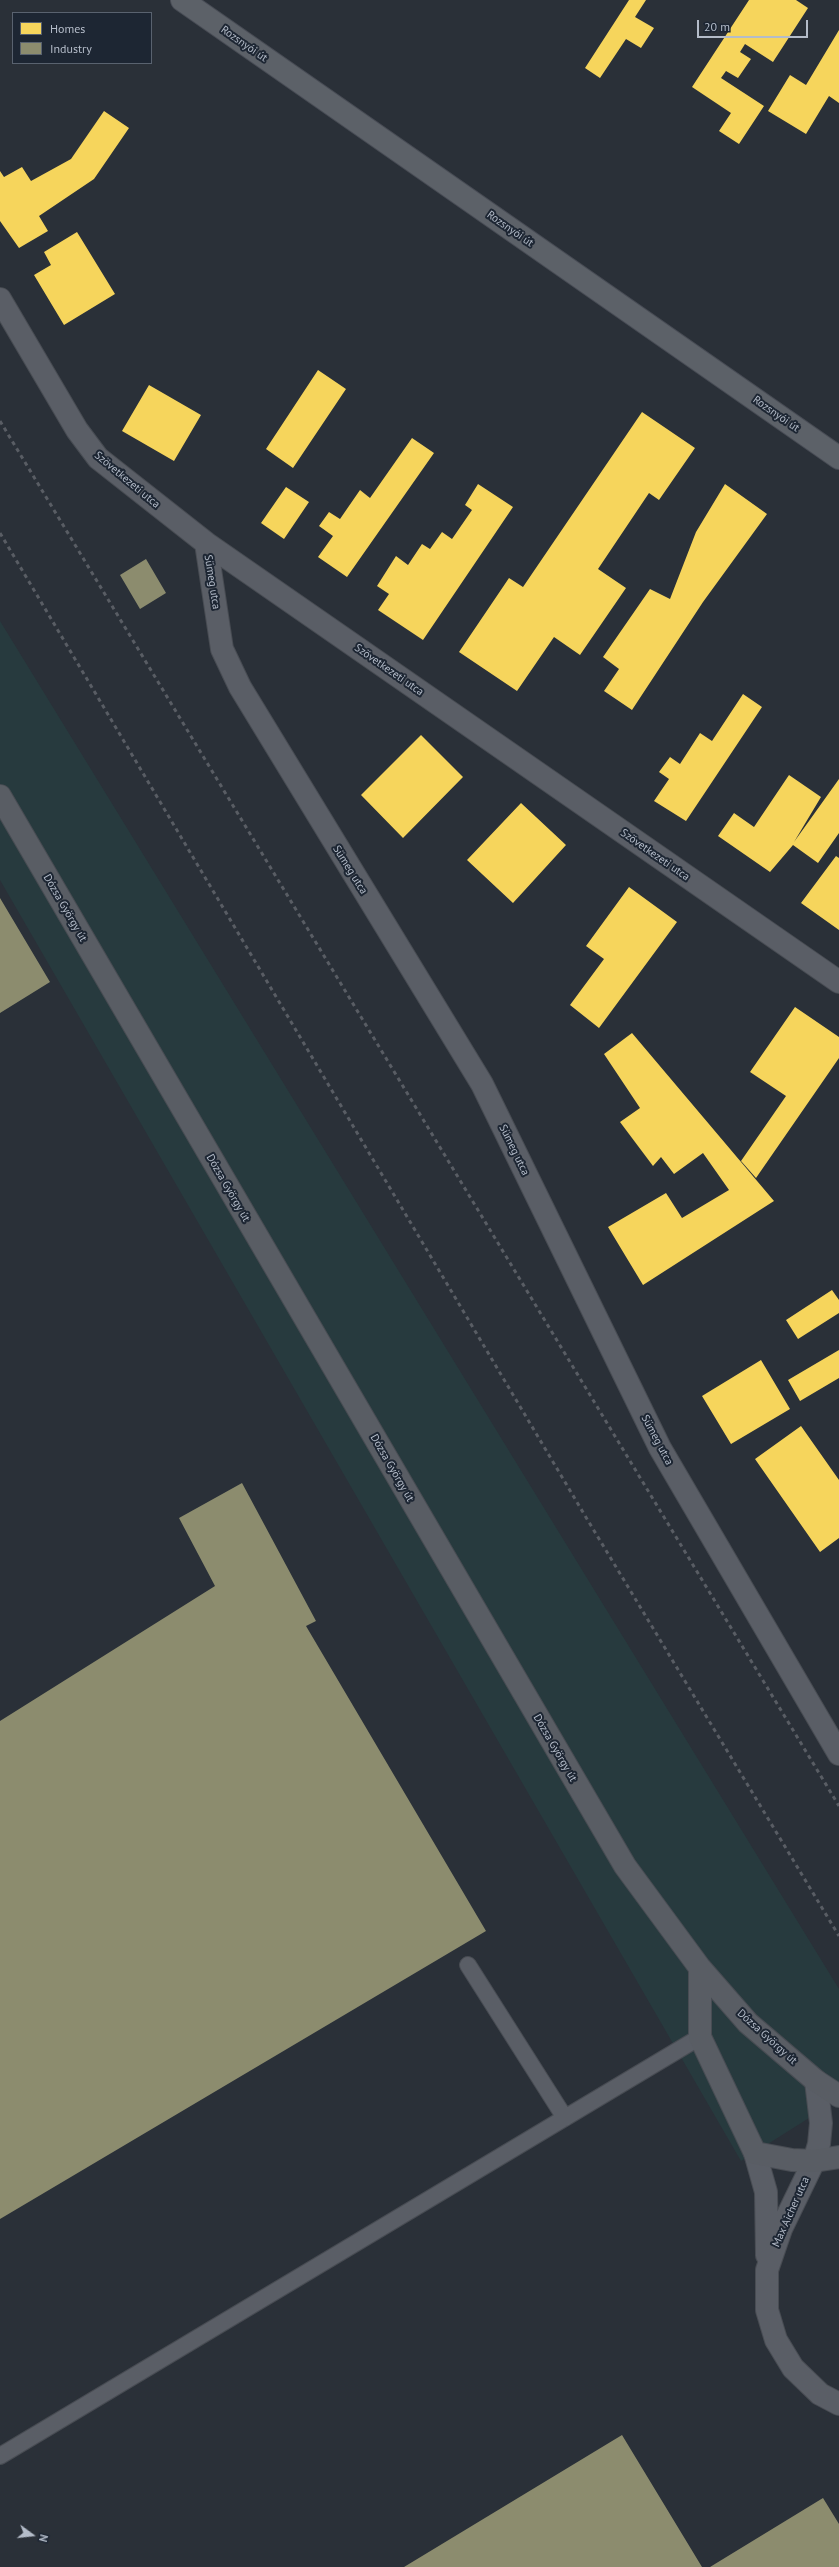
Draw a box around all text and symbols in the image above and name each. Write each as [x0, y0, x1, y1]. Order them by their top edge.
legend [12, 12, 152, 64]
scale bar [699, 12, 810, 38]
text: 20 m [704, 19, 730, 34]
text: Homes [50, 21, 85, 36]
street label: Rozsnyói út [218, 23, 270, 65]
text: Industry [50, 41, 92, 56]
street label: Rozsnyói út [484, 208, 536, 250]
street label: Rozsnyói út [750, 393, 802, 435]
street label: Szövetkezeti utca [92, 449, 162, 511]
street label: Sümeg utca [201, 554, 223, 610]
street label: Szövetkezeti utca [352, 641, 426, 699]
street label: Szövetkezeti utca [618, 826, 692, 884]
street label: Sümeg utca [330, 843, 370, 897]
street label: Dózsa György út [40, 872, 90, 944]
street label: Sümeg utca [496, 1122, 532, 1178]
street label: Dózsa György út [203, 1152, 253, 1224]
street label: Sümeg utca [638, 1413, 676, 1467]
street label: Dózsa György út [367, 1432, 417, 1504]
street label: Dózsa György út [530, 1712, 580, 1784]
street label: Dózsa György út [734, 2007, 800, 2067]
street label: Max Aicher utca [770, 2175, 812, 2249]
north arrow [12, 2515, 52, 2555]
text: N [36, 2533, 51, 2543]

